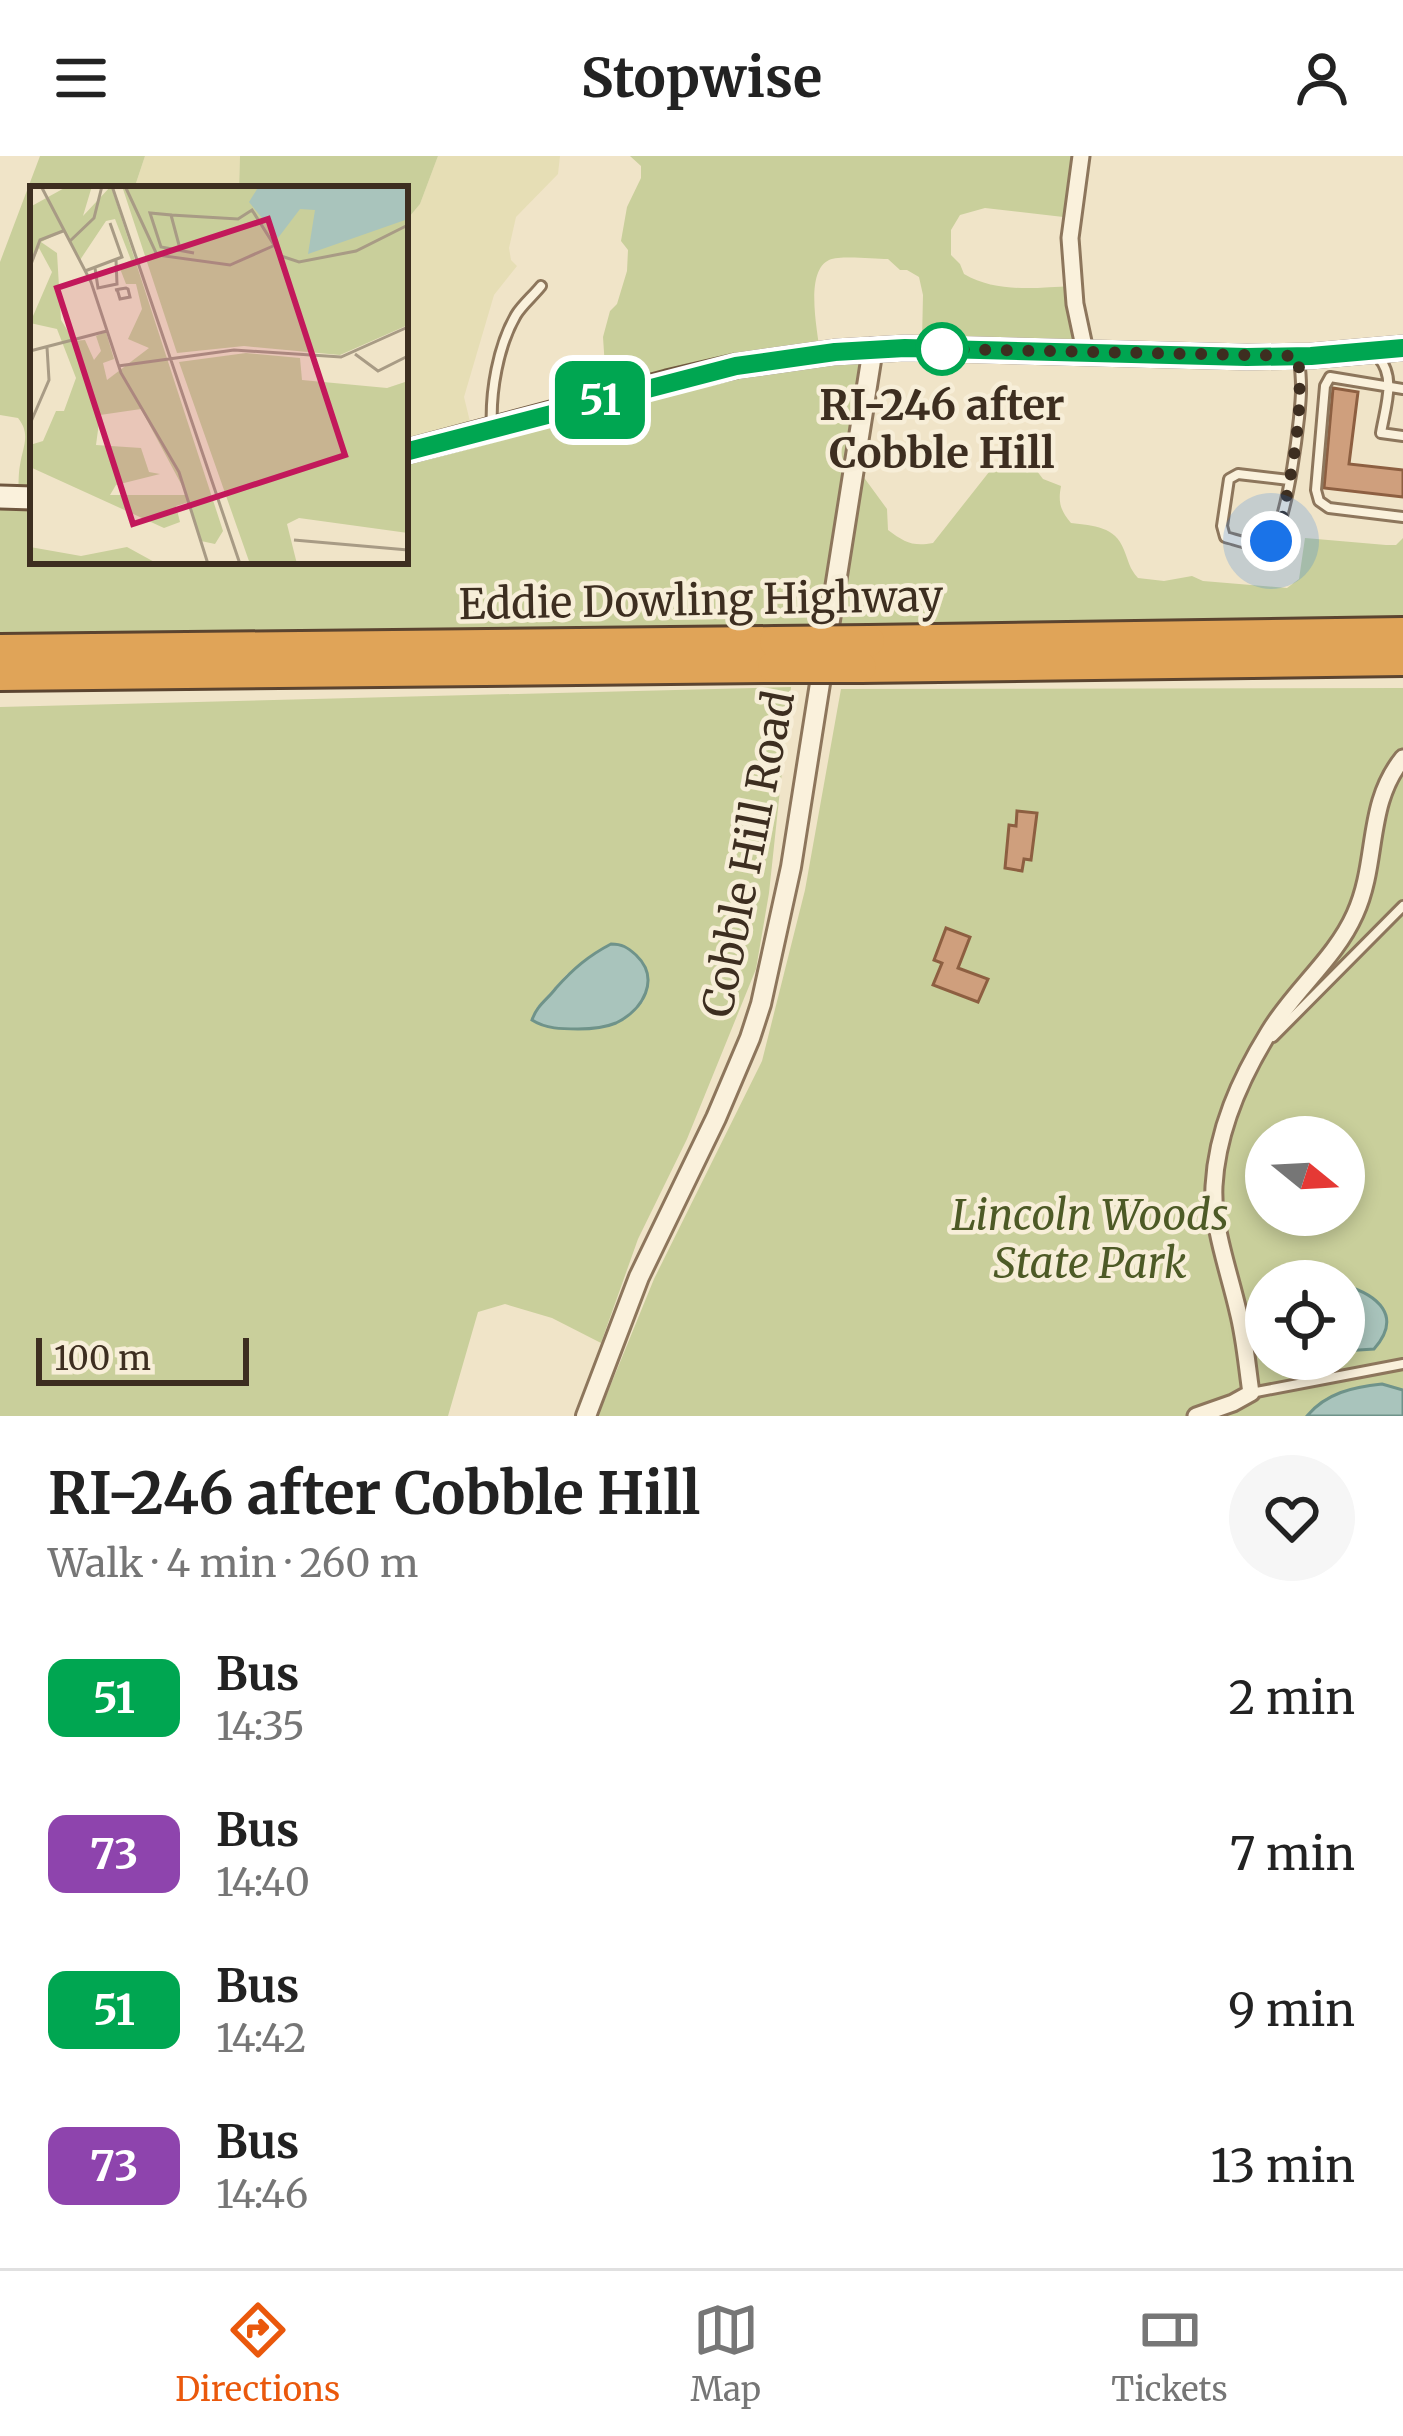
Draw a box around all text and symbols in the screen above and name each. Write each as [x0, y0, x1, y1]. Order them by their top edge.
text: Stopwise [581, 44, 822, 112]
icon: menu [48, 45, 114, 111]
icon: person [1289, 45, 1355, 111]
inset map [30, 186, 408, 564]
marker: RI-246 after Cobble Hill [917, 324, 967, 374]
line badge: 51 [546, 361, 654, 439]
text: 51 [579, 374, 621, 426]
place label: RI-246 after Cobble Hill [819, 379, 1065, 479]
your location [1241, 511, 1301, 571]
street label: Eddie Dowling Highway [458, 570, 944, 631]
street label: Cobble Hill Road [691, 686, 805, 1022]
north arrow [1245, 1116, 1365, 1236]
map controls [1245, 1116, 1365, 1380]
park label: Lincoln Woods State Park [952, 1189, 1228, 1289]
button: locate [1245, 1260, 1365, 1380]
scale bar [36, 1332, 249, 1385]
text: 100 m [54, 1338, 151, 1379]
button: heart [1229, 1455, 1355, 1581]
text: RI-246 after Cobble Hill [48, 1458, 700, 1530]
text: Walk · 4 min · 260 m [48, 1539, 418, 1588]
text: Bus [216, 1646, 299, 1702]
text: 2 min [1229, 1670, 1355, 1726]
text: 51 [93, 1672, 135, 1724]
text: 14:35 [216, 1702, 305, 1751]
text: Bus [216, 1802, 299, 1858]
text: 7 min [1230, 1826, 1355, 1882]
text: 73 [90, 1828, 138, 1880]
text: 14:40 [216, 1858, 310, 1907]
text: Bus [216, 1958, 299, 2014]
text: 9 min [1228, 1982, 1355, 2038]
text: 51 [93, 1984, 135, 2036]
text: 14:42 [216, 2014, 306, 2063]
text: Bus [216, 2114, 299, 2170]
text: 13 min [1210, 2138, 1355, 2194]
text: 73 [90, 2140, 138, 2192]
text: 14:46 [216, 2170, 308, 2219]
tab: Directions [175, 2297, 340, 2410]
tab: Map [691, 2297, 761, 2410]
tab: Tickets [1111, 2297, 1228, 2410]

